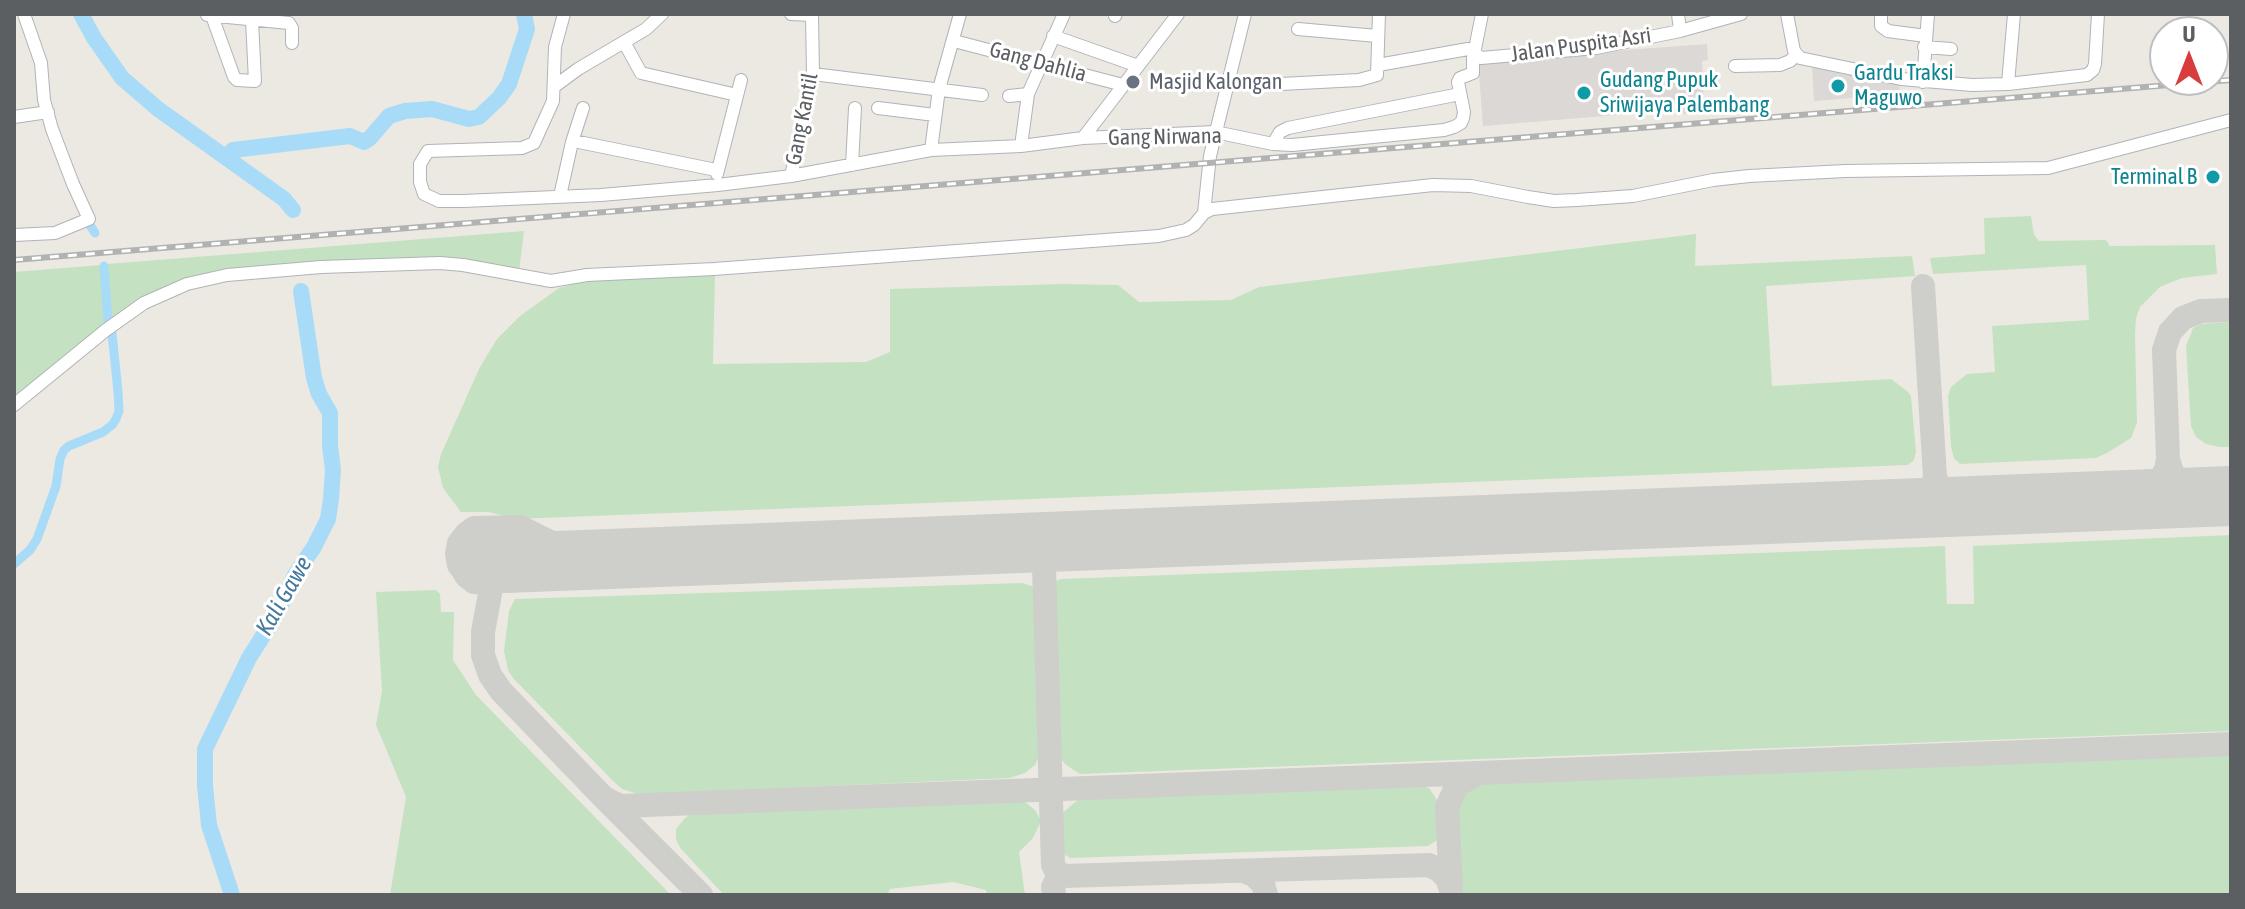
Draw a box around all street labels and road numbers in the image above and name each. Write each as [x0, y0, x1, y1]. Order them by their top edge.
street label: Jalan Puspita Asri [1509, 22, 1653, 68]
street label: Gang Dahlia [987, 36, 1089, 88]
street label: Gang Kantil [780, 71, 824, 167]
street label: Gang Nirwana [1108, 123, 1222, 151]

